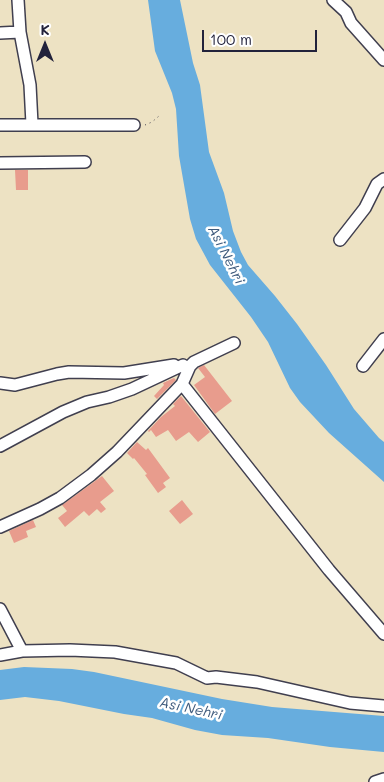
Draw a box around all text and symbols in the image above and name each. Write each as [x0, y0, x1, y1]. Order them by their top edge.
north arrow [20, 20, 70, 70]
text: K [40, 20, 50, 39]
scale bar [204, 20, 319, 52]
text: 100 m [210, 29, 252, 49]
water label: Asi Nehri [204, 223, 248, 287]
water label: Asi Nehri [158, 694, 224, 724]

